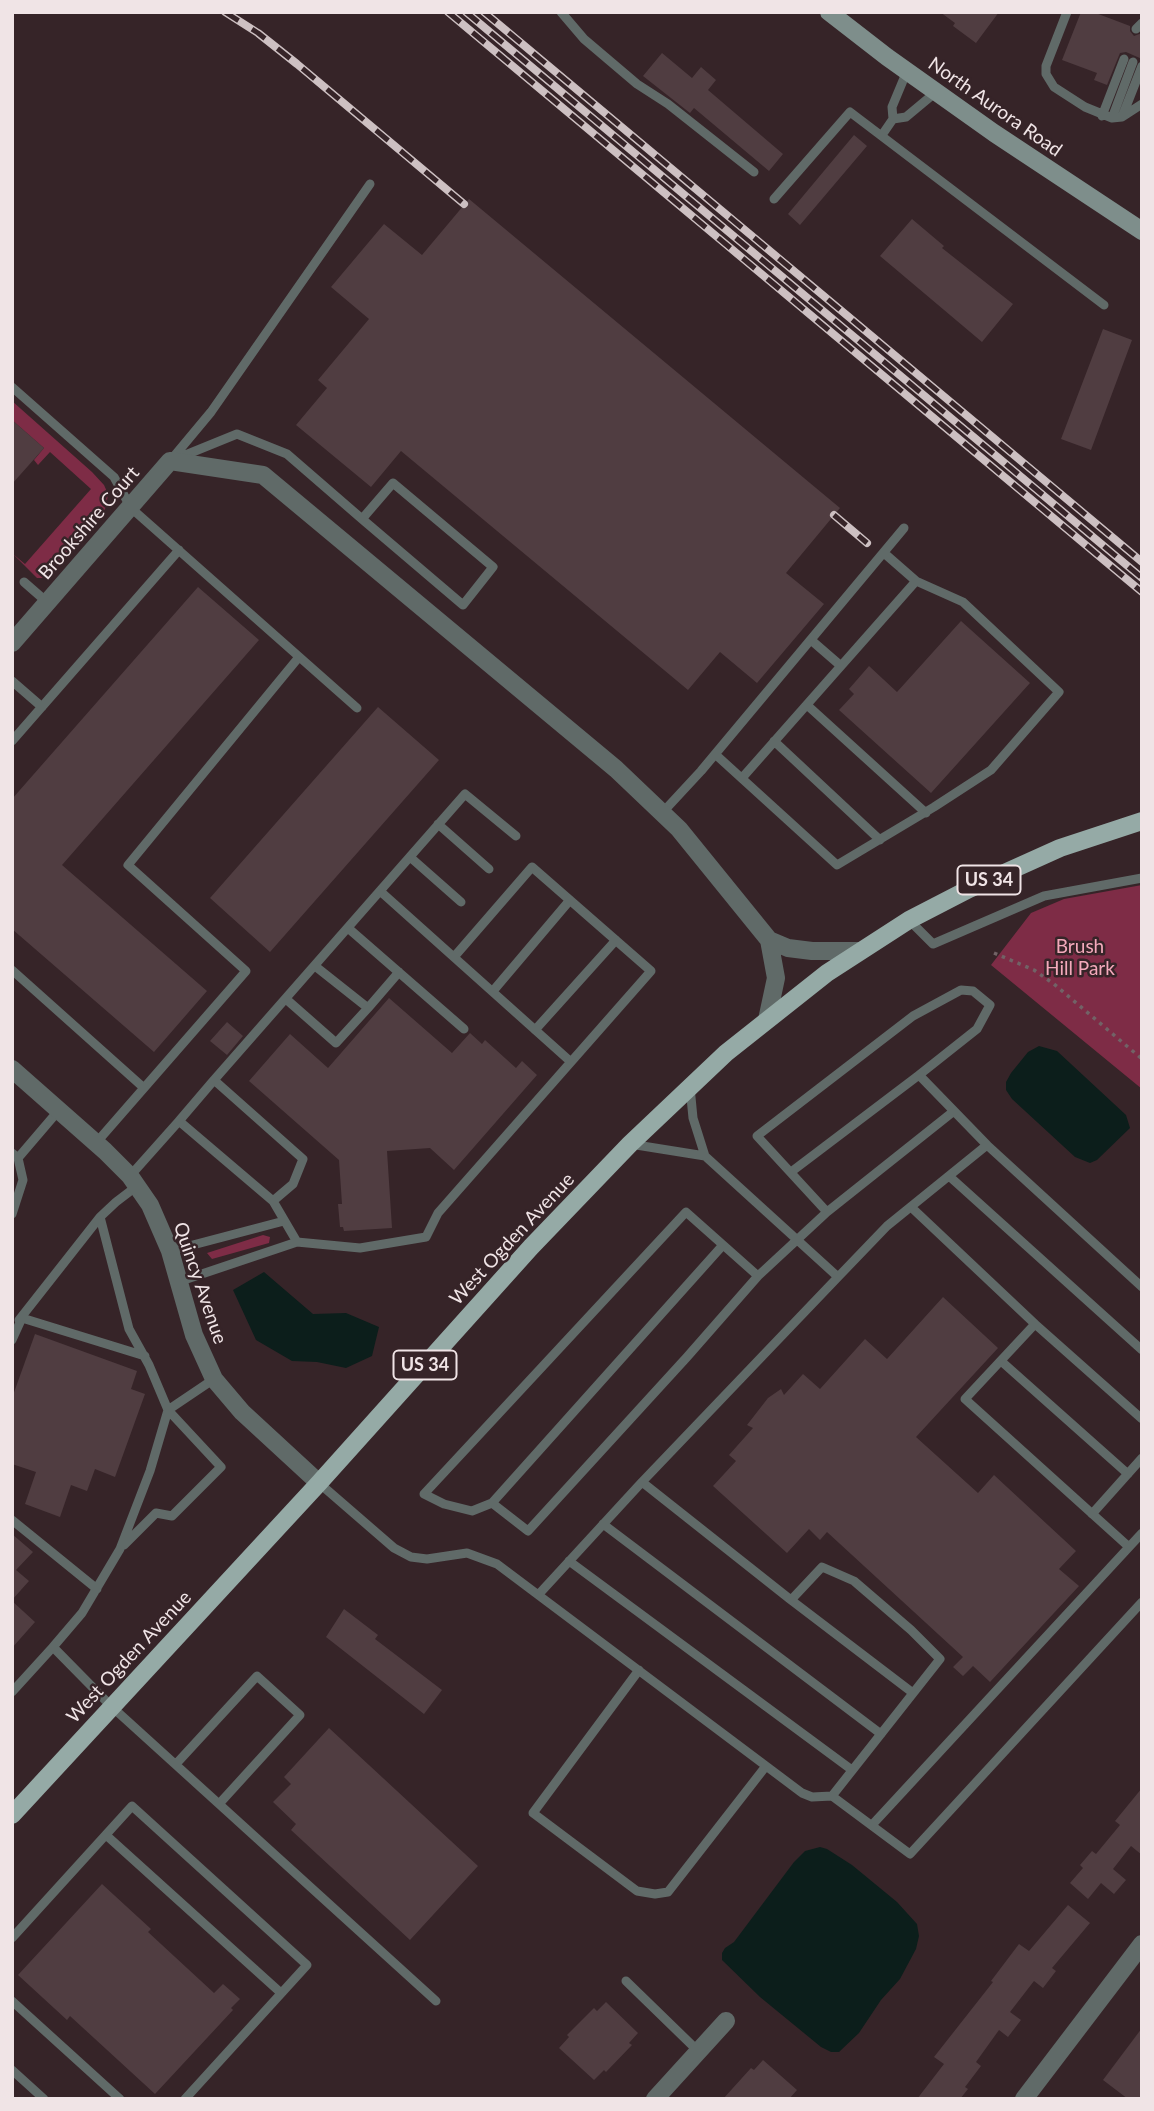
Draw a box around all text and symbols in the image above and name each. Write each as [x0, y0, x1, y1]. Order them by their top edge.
street label: North Aurora Road [924, 52, 1066, 162]
street label: Brookshire Court [34, 462, 144, 584]
road number: US 34 [958, 866, 1020, 894]
park label: Brush Hill Park [1045, 936, 1115, 980]
street label: West Ogden Avenue [445, 1168, 579, 1310]
street label: Quincy Avenue [168, 1219, 232, 1347]
road number: US 34 [394, 1350, 457, 1380]
street label: West Ogden Avenue [62, 1586, 196, 1728]

